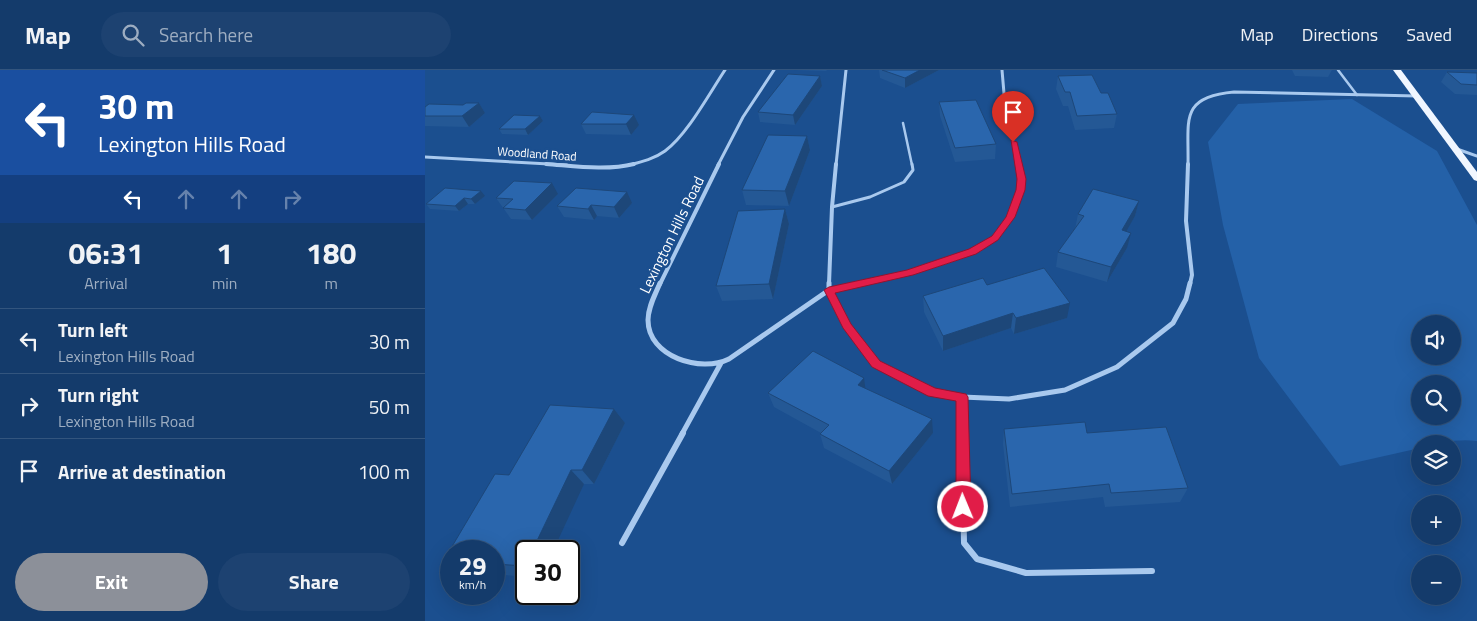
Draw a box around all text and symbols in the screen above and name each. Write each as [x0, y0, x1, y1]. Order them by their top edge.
search box [101, 12, 451, 57]
text: Map [25, 17, 71, 53]
text: Search here [159, 20, 253, 49]
icon: search [119, 21, 147, 49]
text: Map [1240, 21, 1274, 48]
text: Directions [1302, 21, 1378, 48]
text: Saved [1406, 21, 1452, 48]
text: 30 m [98, 79, 174, 133]
icon: left [15, 90, 80, 155]
pin [992, 91, 1034, 142]
icon: arrive [999, 98, 1027, 126]
text: Lexington Hills Road [98, 127, 286, 161]
street label: Woodland Road [497, 141, 577, 166]
street label: Lexington Hills Road [633, 172, 710, 297]
icon: left [119, 185, 147, 213]
icon: ahead [172, 185, 200, 213]
icon: ahead [225, 185, 253, 213]
icon: right [278, 185, 306, 213]
text: 06:31 [69, 230, 143, 276]
text: 1 [216, 230, 233, 276]
text: 180 [306, 230, 356, 276]
text: Arrival [84, 271, 128, 295]
text: min [212, 271, 237, 295]
text: m [325, 271, 338, 295]
text: Turn left [58, 315, 128, 344]
map controls [1411, 315, 1461, 605]
button: sound [1411, 315, 1461, 365]
icon: left [15, 327, 43, 355]
text: 30 m [369, 327, 410, 356]
text: Lexington Hills Road [58, 344, 195, 368]
button: search [1411, 375, 1461, 425]
text: Turn right [58, 380, 139, 409]
icon: right [15, 392, 43, 420]
text: 50 m [369, 392, 410, 421]
text: Lexington Hills Road [58, 409, 195, 433]
button: layers [1411, 435, 1461, 485]
icon: arrive [15, 457, 43, 485]
text: Arrive at destination [58, 457, 226, 486]
text: 100 m [358, 457, 410, 486]
position arrow [936, 480, 988, 532]
button: + [1411, 495, 1461, 545]
speed limit sign: 30 [515, 540, 580, 605]
text: 29 [458, 547, 487, 585]
button: Exit [15, 553, 208, 611]
button: Share [218, 553, 410, 611]
button: − [1411, 555, 1461, 605]
text: km/h [459, 575, 486, 594]

